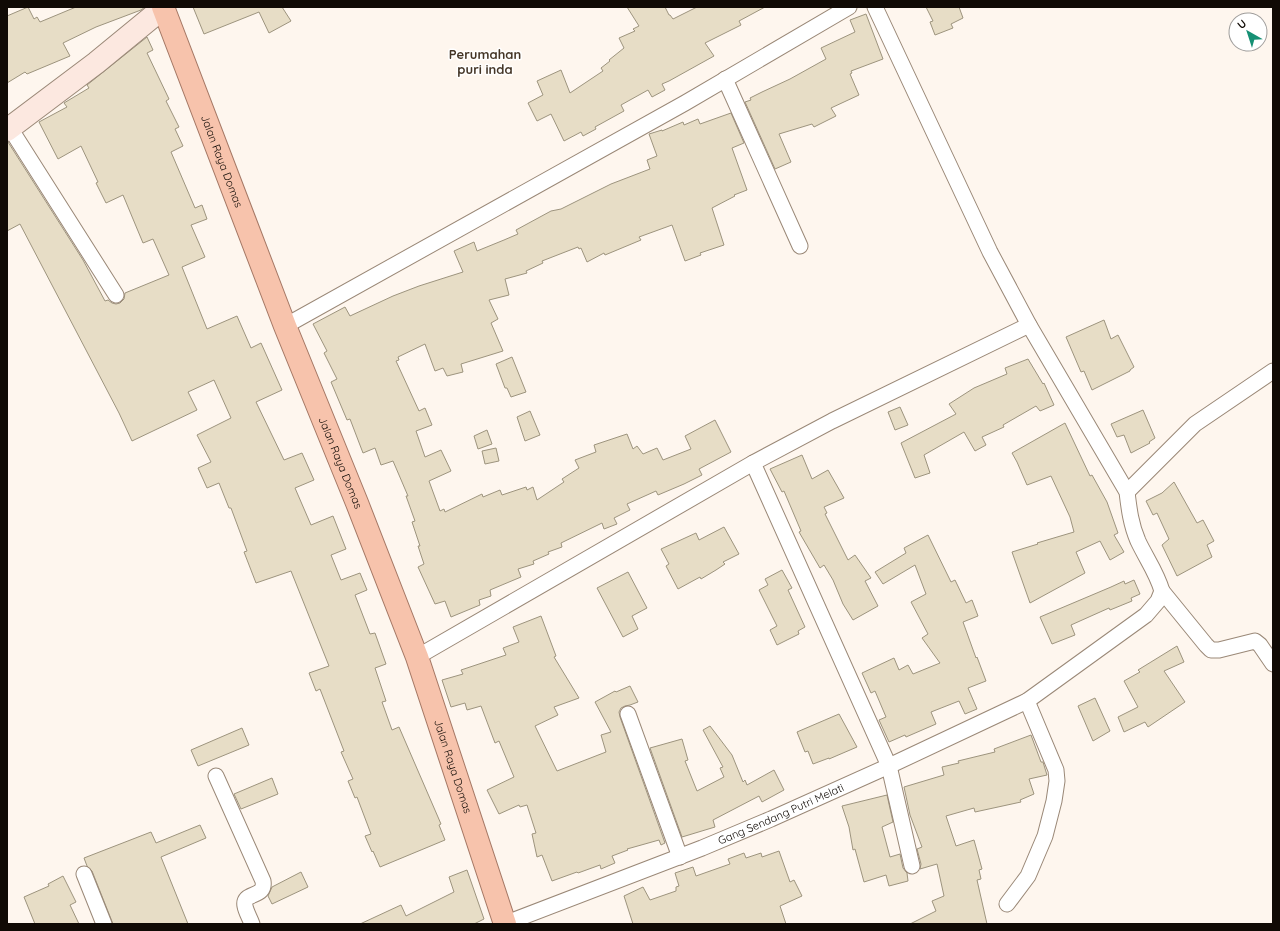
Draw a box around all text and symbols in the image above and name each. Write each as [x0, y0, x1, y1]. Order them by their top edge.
north arrow [1228, 12, 1268, 52]
text: U [1234, 16, 1249, 32]
district label: Perumahan puri inda [449, 46, 521, 77]
street label: Jalan Raya Domas [198, 113, 246, 209]
street label: Jalan Raya Domas [316, 415, 365, 511]
street label: Jalan Raya Domas [431, 718, 475, 815]
street label: Gang Sendang Putri Melati [716, 780, 846, 847]

